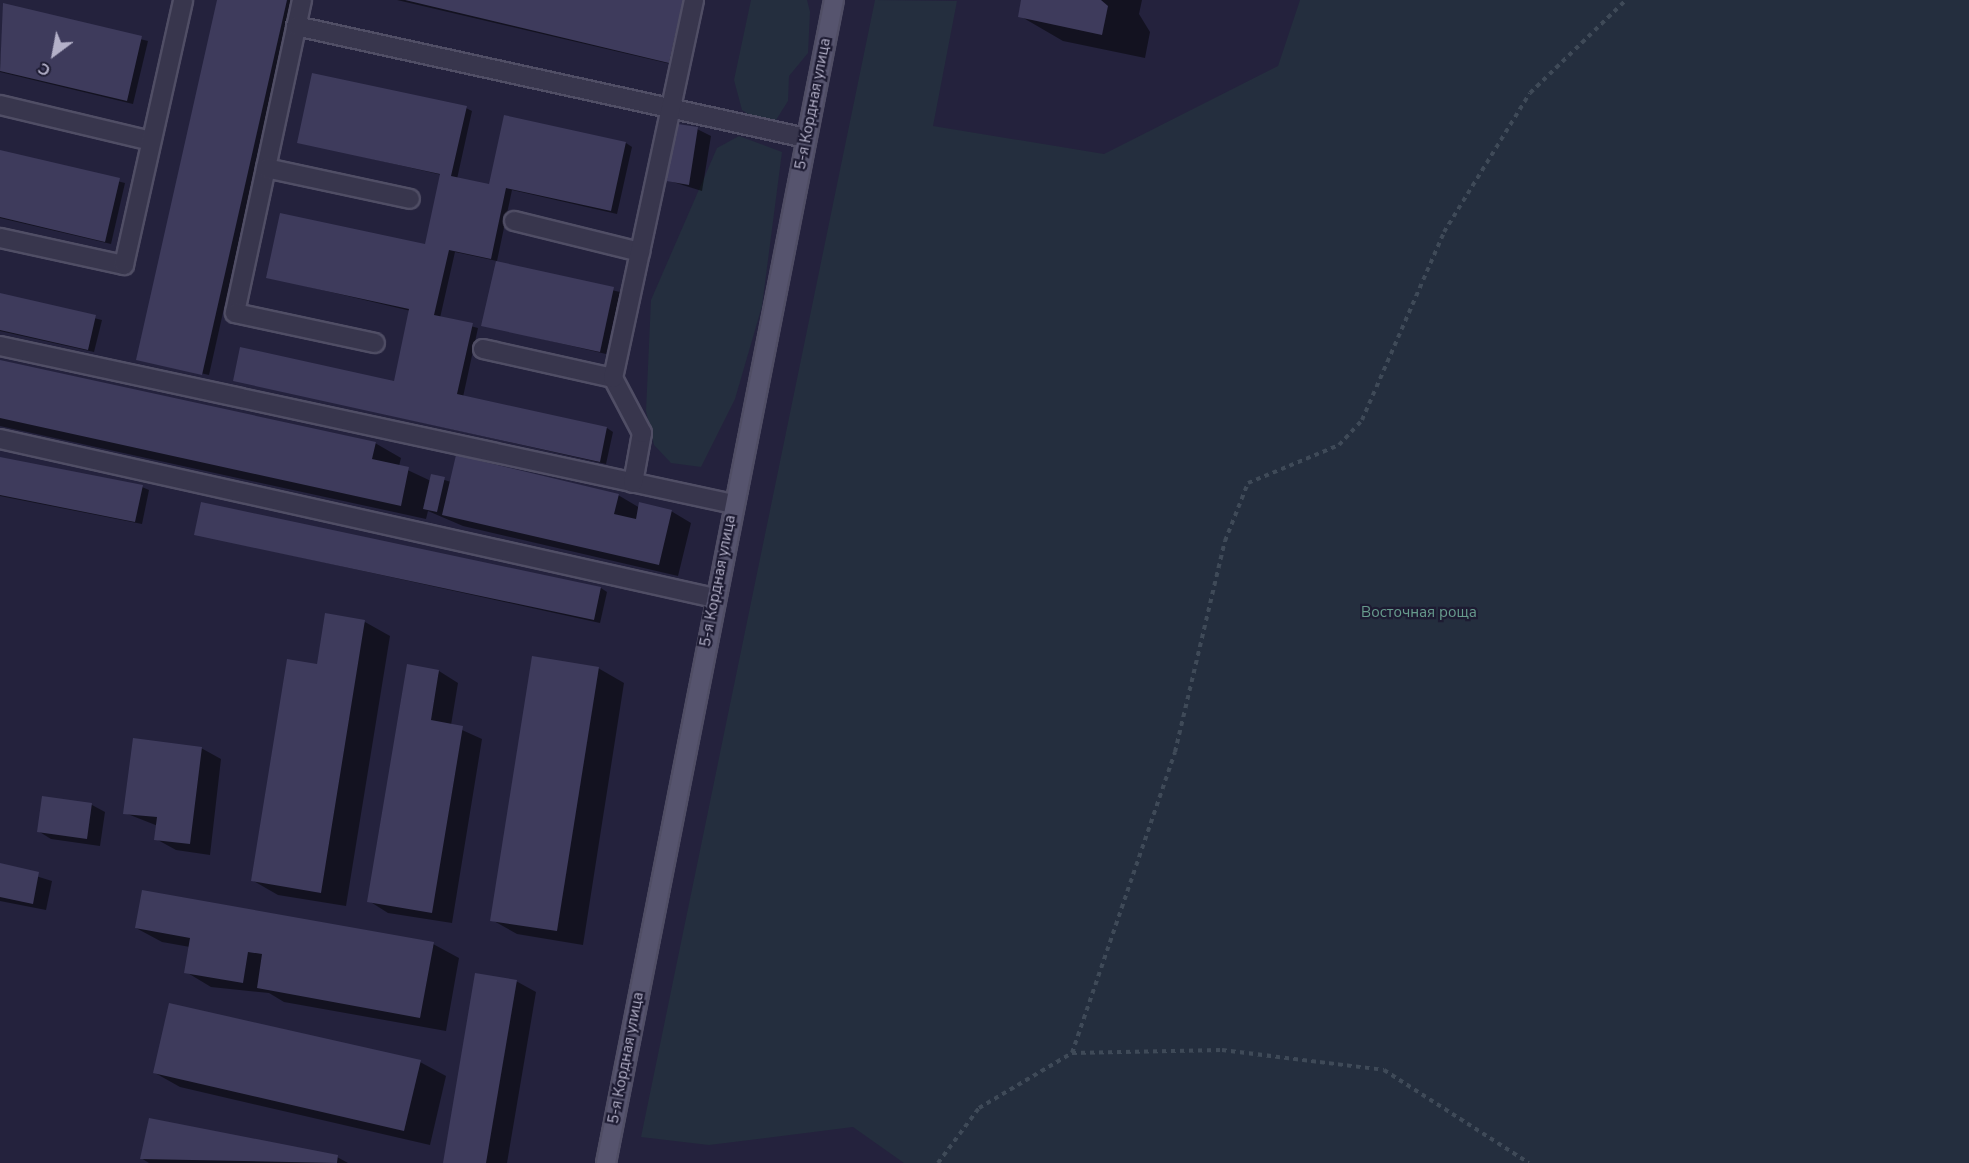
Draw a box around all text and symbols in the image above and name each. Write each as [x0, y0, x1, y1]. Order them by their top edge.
north arrow [24, 24, 84, 84]
street label: 5-я Кордная улица [791, 37, 835, 171]
text: С [34, 57, 55, 81]
street label: 5-я Кордная улица [696, 514, 740, 648]
park label: Восточная роща [1361, 604, 1477, 622]
street label: 5-я Кордная улица [604, 991, 648, 1125]

